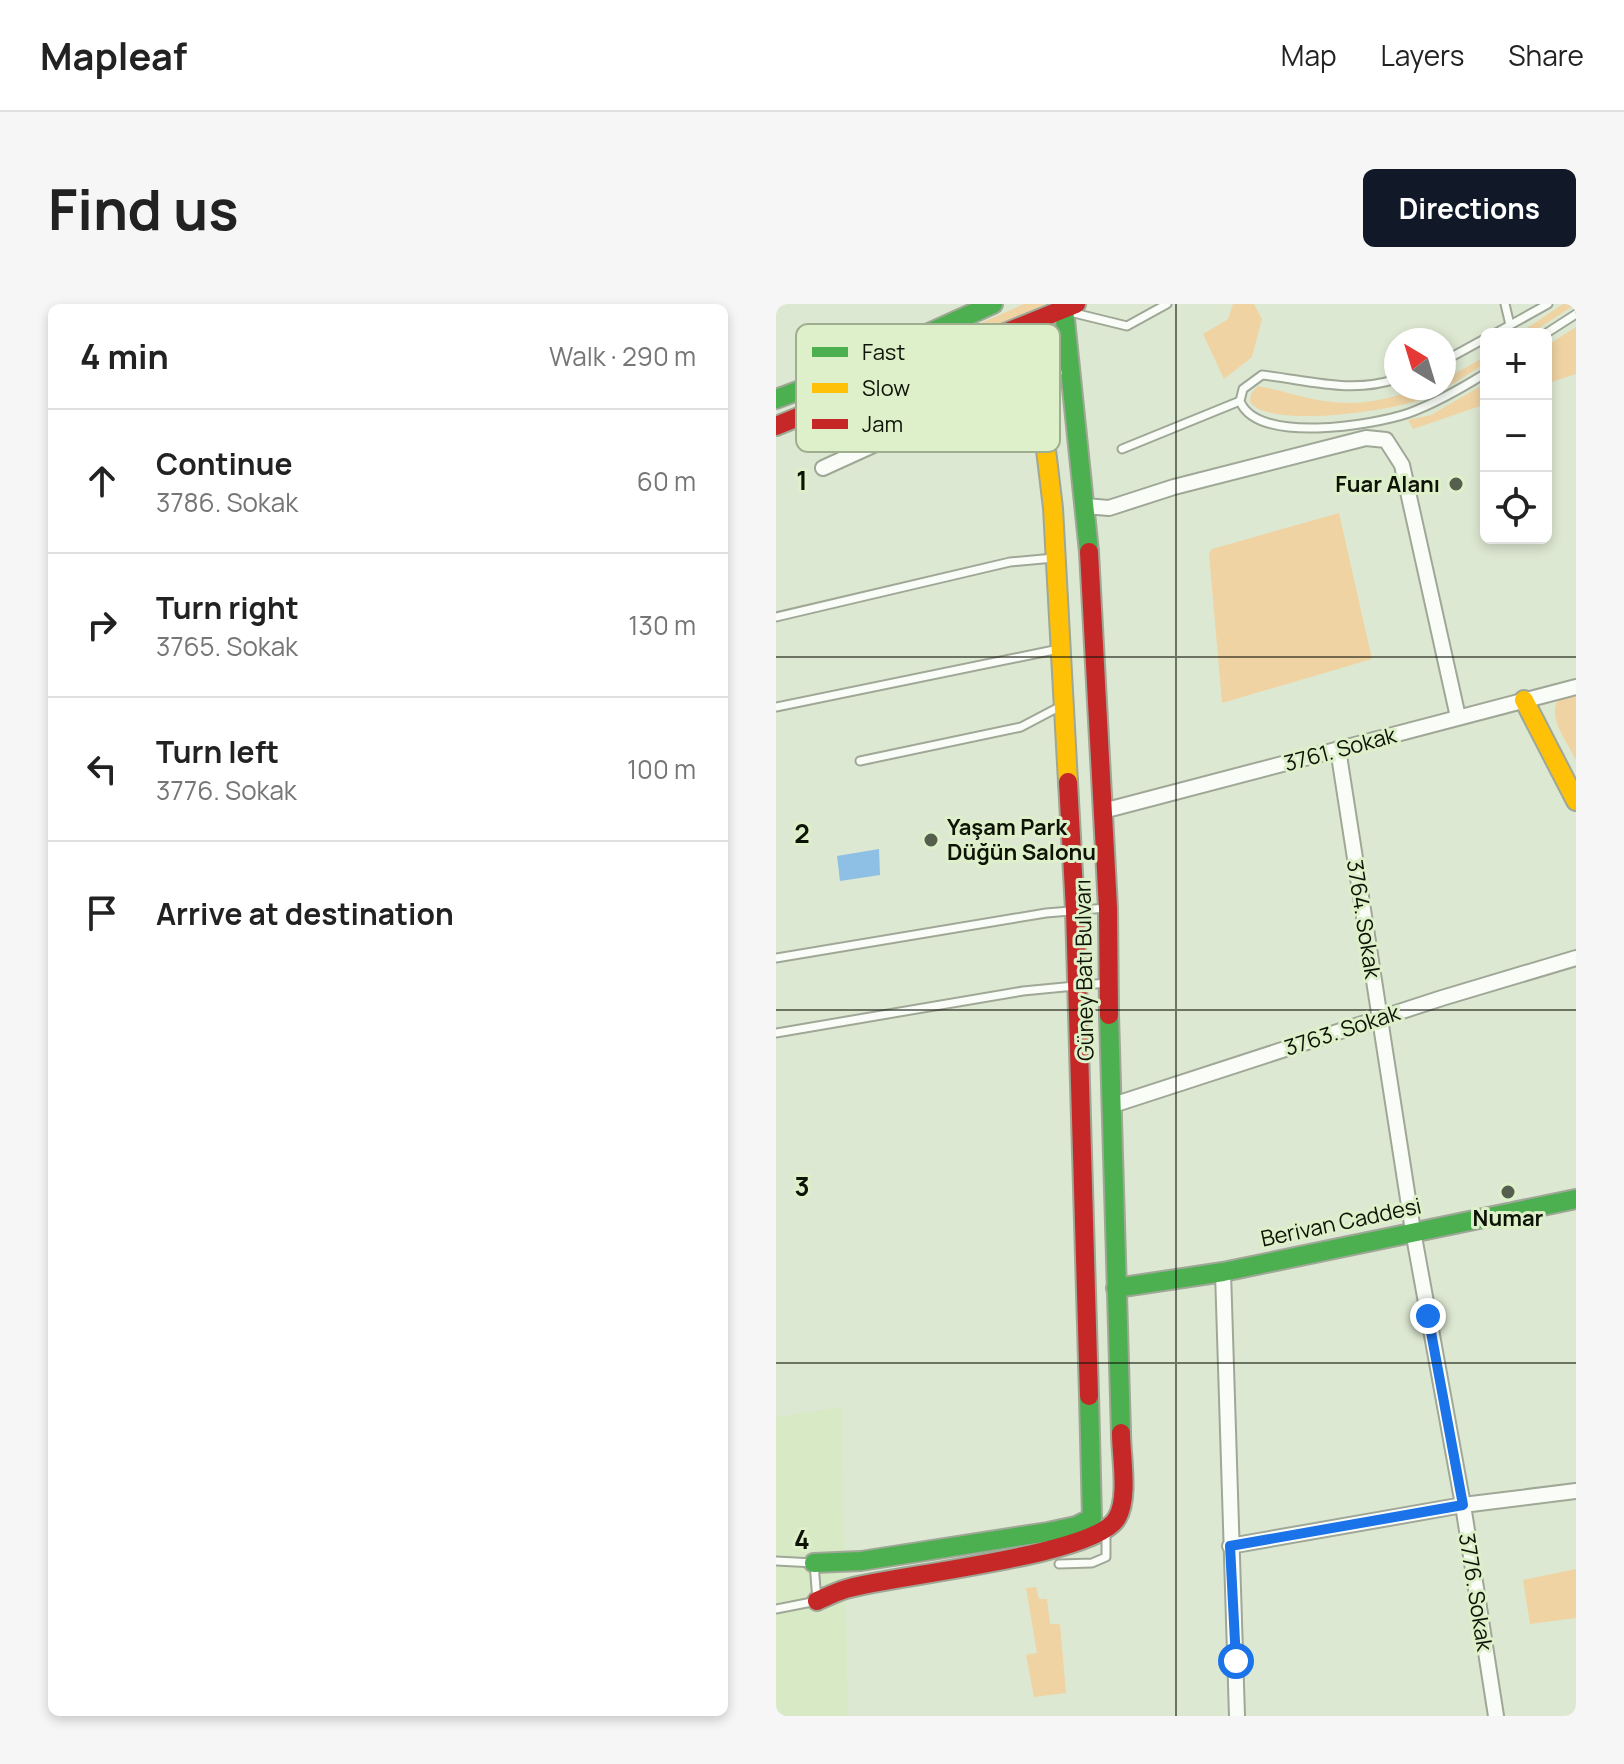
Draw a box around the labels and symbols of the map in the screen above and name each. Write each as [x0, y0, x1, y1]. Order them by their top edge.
legend [796, 324, 1060, 452]
north arrow [1384, 328, 1456, 400]
text: Fast [862, 337, 905, 367]
text: Slow [862, 373, 910, 403]
text: Jam [862, 409, 903, 439]
text: 1 [796, 462, 808, 498]
place label: Fuar Alanı [1335, 469, 1440, 499]
marker: Fuar Alanı [1447, 475, 1465, 493]
street label: 3761. Sokak [1281, 719, 1400, 778]
place label: Yaşam Park Düğün Salonu [947, 812, 1096, 867]
text: 2 [794, 815, 810, 851]
marker: Yaşam Park Düğün Salonu [922, 831, 940, 849]
street label: 3764. Sokak [1340, 857, 1388, 982]
street label: Güney Batı Bulvarı [1067, 879, 1101, 1061]
street label: 3763. Sokak [1280, 997, 1405, 1063]
text: 3 [794, 1168, 810, 1204]
marker: Numar [1499, 1183, 1517, 1201]
street label: Berivan Caddesi [1258, 1190, 1424, 1254]
place label: Numar [1473, 1203, 1544, 1233]
route end [1410, 1298, 1446, 1334]
text: 4 [794, 1521, 810, 1557]
street label: 3776. Sokak [1452, 1531, 1500, 1654]
route start [1218, 1643, 1254, 1679]

